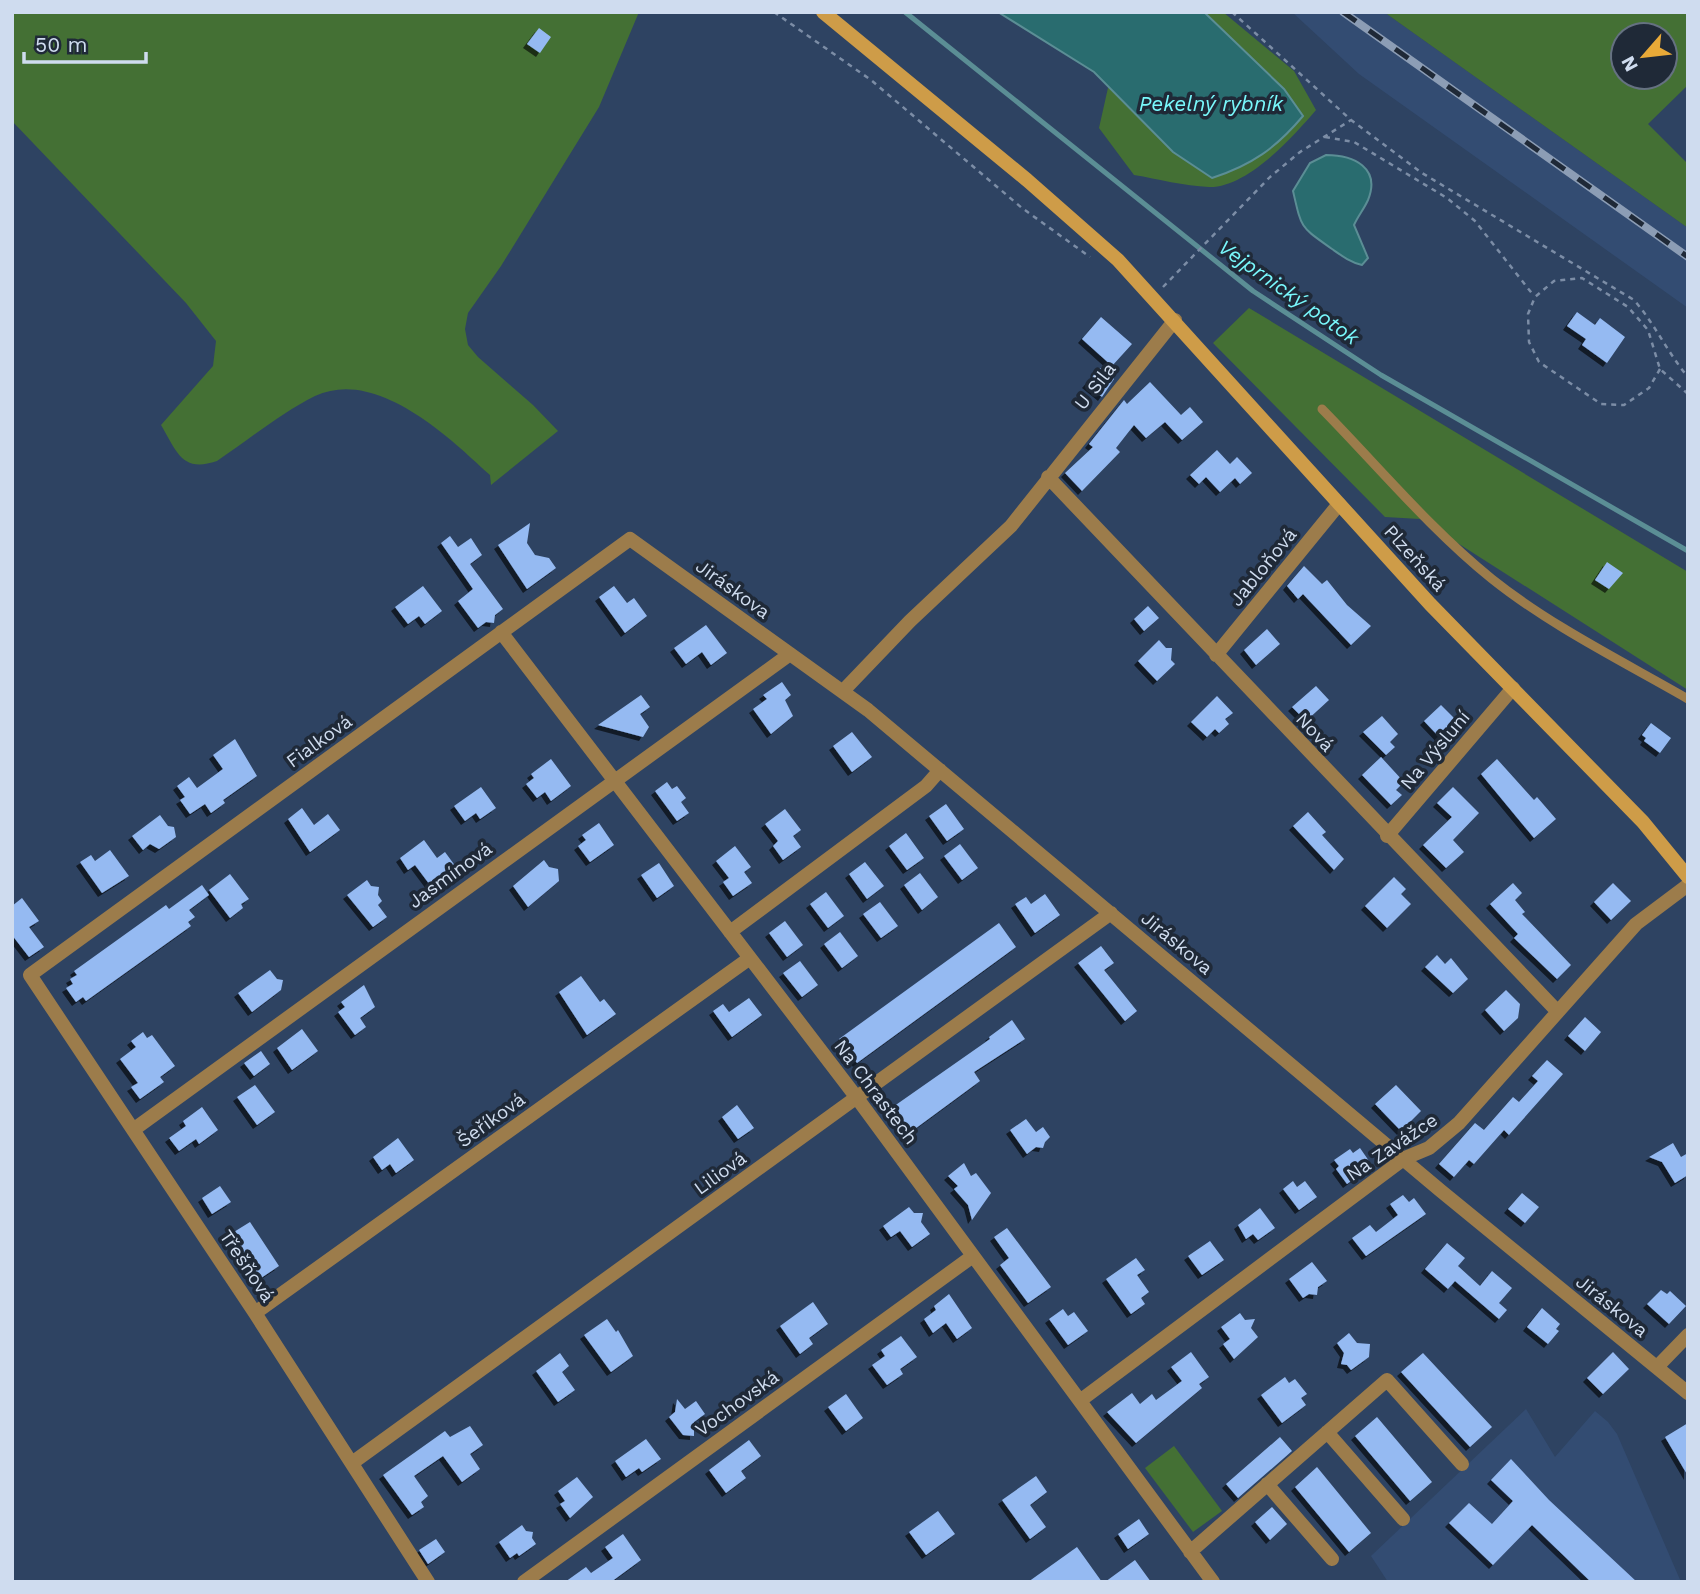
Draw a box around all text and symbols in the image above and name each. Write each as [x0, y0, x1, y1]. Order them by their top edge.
scale bar [24, 21, 147, 65]
north arrow [1609, 21, 1679, 91]
text: 50 m [35, 32, 87, 57]
text: N [1616, 52, 1643, 75]
water label: Pekelný rybník [1139, 91, 1284, 116]
water label: Vejprnický potok [1214, 234, 1365, 350]
street label: U Sila [1069, 358, 1121, 414]
street label: Plzeňská [1379, 520, 1451, 596]
street label: Jabloňová [1225, 523, 1302, 611]
street label: Jiráskova [691, 554, 775, 624]
street label: Na Výsluní [1395, 706, 1475, 794]
street label: Nová [1291, 707, 1339, 757]
street label: Fialková [282, 709, 356, 772]
street label: Jasmínová [404, 837, 497, 913]
street label: Jiráskova [1137, 906, 1218, 980]
street label: Na Chrastech [829, 1035, 923, 1149]
street label: Šeříková [453, 1088, 530, 1152]
street label: Na Zavážce [1342, 1108, 1442, 1186]
street label: Liliová [689, 1146, 751, 1200]
street label: Třešňová [214, 1226, 280, 1307]
street label: Jiráskova [1571, 1270, 1653, 1342]
street label: Vochovská [691, 1365, 783, 1441]

